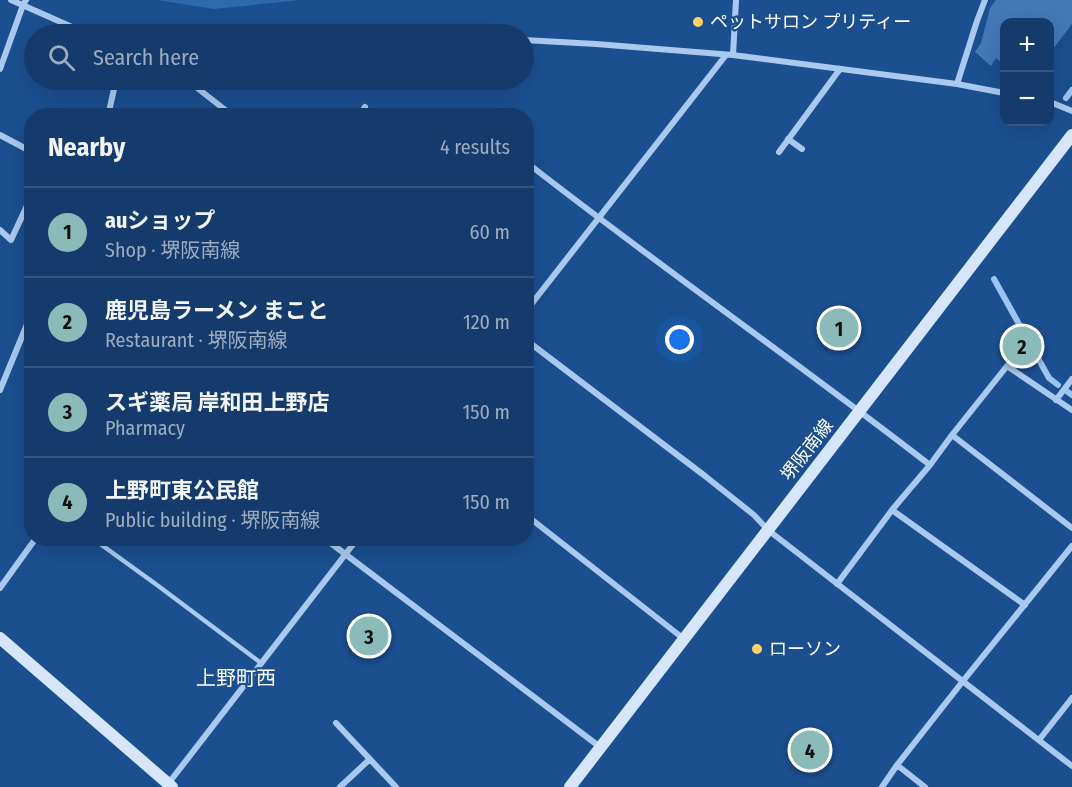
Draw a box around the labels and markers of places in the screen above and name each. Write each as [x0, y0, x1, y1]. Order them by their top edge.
place label: ペットサロン プリティー [710, 11, 911, 33]
marker: ペットサロン プリティー [691, 15, 705, 29]
pin: 1 [820, 306, 858, 350]
pin: 2 [1002, 324, 1042, 368]
pin: 3 [350, 614, 388, 658]
place label: ローソン [769, 638, 841, 660]
marker: ローソン [750, 642, 764, 656]
pin: 4 [790, 728, 830, 772]

